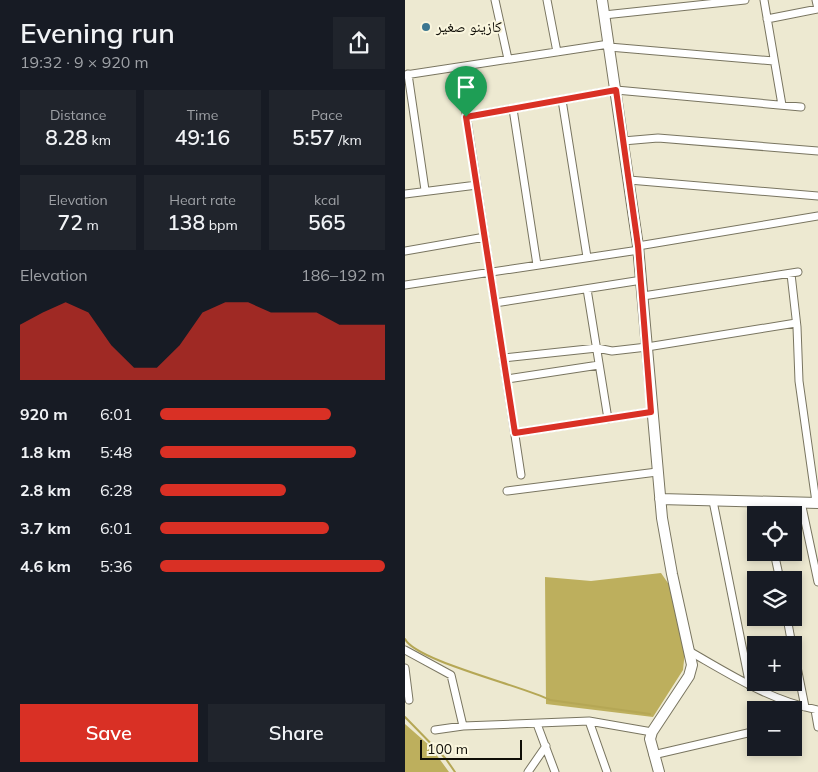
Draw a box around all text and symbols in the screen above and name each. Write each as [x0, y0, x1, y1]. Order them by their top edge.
text: Evening run [20, 15, 175, 50]
button: share [333, 17, 385, 69]
place label: كازينو صغير [435, 17, 502, 36]
marker: كازينو صغير [420, 21, 432, 33]
text: 19:32 · 9 × 920 m [20, 52, 149, 72]
pin [445, 66, 487, 117]
icon: arrive [452, 73, 480, 101]
text: Distance [50, 106, 106, 124]
text: Time [187, 106, 218, 124]
text: Pace [311, 106, 343, 124]
text: 8.28 [45, 124, 88, 150]
text: 49:16 [175, 124, 230, 150]
text: 5:57 [292, 124, 335, 150]
text: km [88, 131, 111, 149]
text: /km [335, 131, 362, 149]
text: Elevation [49, 191, 108, 209]
text: Heart rate [169, 191, 236, 209]
text: kcal [314, 191, 340, 209]
text: 72 [58, 209, 83, 235]
text: 138 [167, 209, 205, 235]
text: 565 [308, 209, 346, 235]
text: m [83, 216, 99, 234]
text: bpm [205, 216, 238, 234]
text: Elevation [20, 265, 88, 285]
text: 186–192 m [301, 265, 385, 285]
text: 920 m [20, 404, 68, 424]
text: 6:01 [100, 404, 132, 424]
text: 1.8 km [20, 442, 71, 462]
text: 5:48 [100, 442, 132, 462]
text: 2.8 km [20, 480, 71, 500]
text: 6:28 [100, 480, 132, 500]
map controls [747, 506, 802, 756]
button: locate [747, 506, 802, 561]
text: 3.7 km [20, 518, 71, 538]
text: 6:01 [100, 518, 132, 538]
text: 4.6 km [20, 556, 71, 576]
text: 5:36 [100, 556, 132, 576]
button: layers [747, 571, 802, 626]
button: + [747, 636, 802, 691]
button: − [747, 701, 802, 756]
button: Save [20, 704, 198, 762]
button: Share [208, 704, 385, 762]
scale bar [420, 737, 523, 760]
text: 100 m [427, 740, 468, 758]

